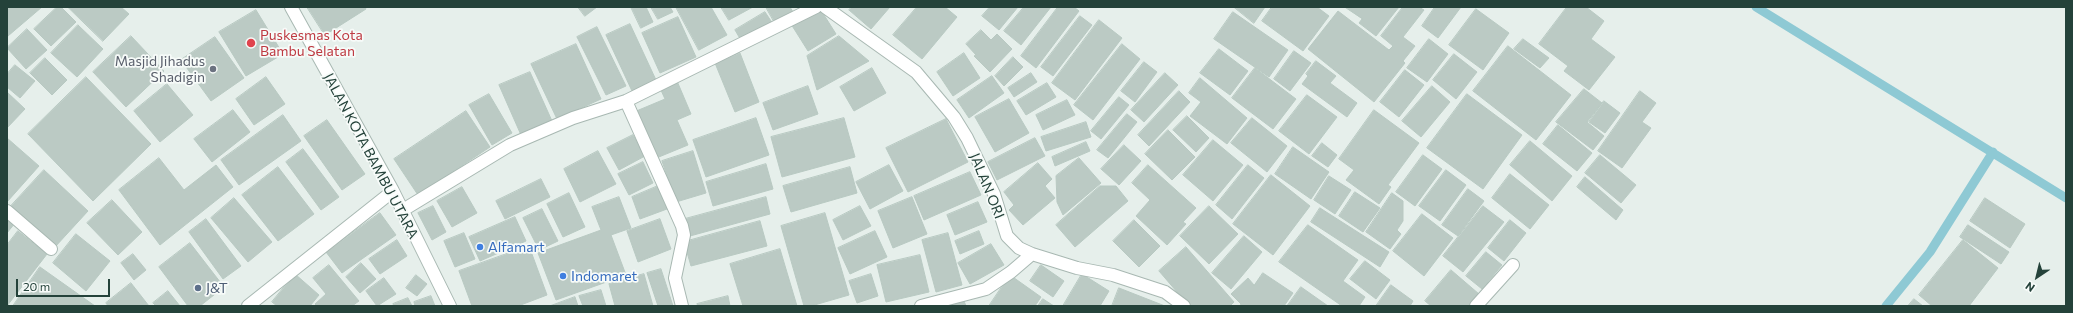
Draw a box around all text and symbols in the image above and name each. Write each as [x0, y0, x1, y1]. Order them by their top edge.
place label: Puskesmas Kota Bambu Selatan [260, 27, 363, 60]
marker: Puskesmas Kota Bambu Selatan [245, 37, 257, 49]
place label: Masjid Jihadus Shadigin [115, 53, 205, 86]
marker: Masjid Jihadus Shadigin [208, 64, 218, 74]
street label: JALAN KOTA BAMBU UTARA [320, 70, 422, 242]
street label: JALAN ORI [966, 151, 1008, 221]
place label: Alfamart [488, 239, 545, 255]
marker: Alfamart [475, 242, 485, 252]
north arrow [2017, 257, 2057, 297]
place label: Indomaret [571, 268, 637, 284]
scale bar [18, 271, 112, 297]
marker: Indomaret [558, 271, 568, 281]
text: 20 m [23, 279, 50, 293]
place label: J&T [206, 280, 228, 296]
text: N [2023, 280, 2037, 295]
marker: J&T [193, 283, 203, 293]

